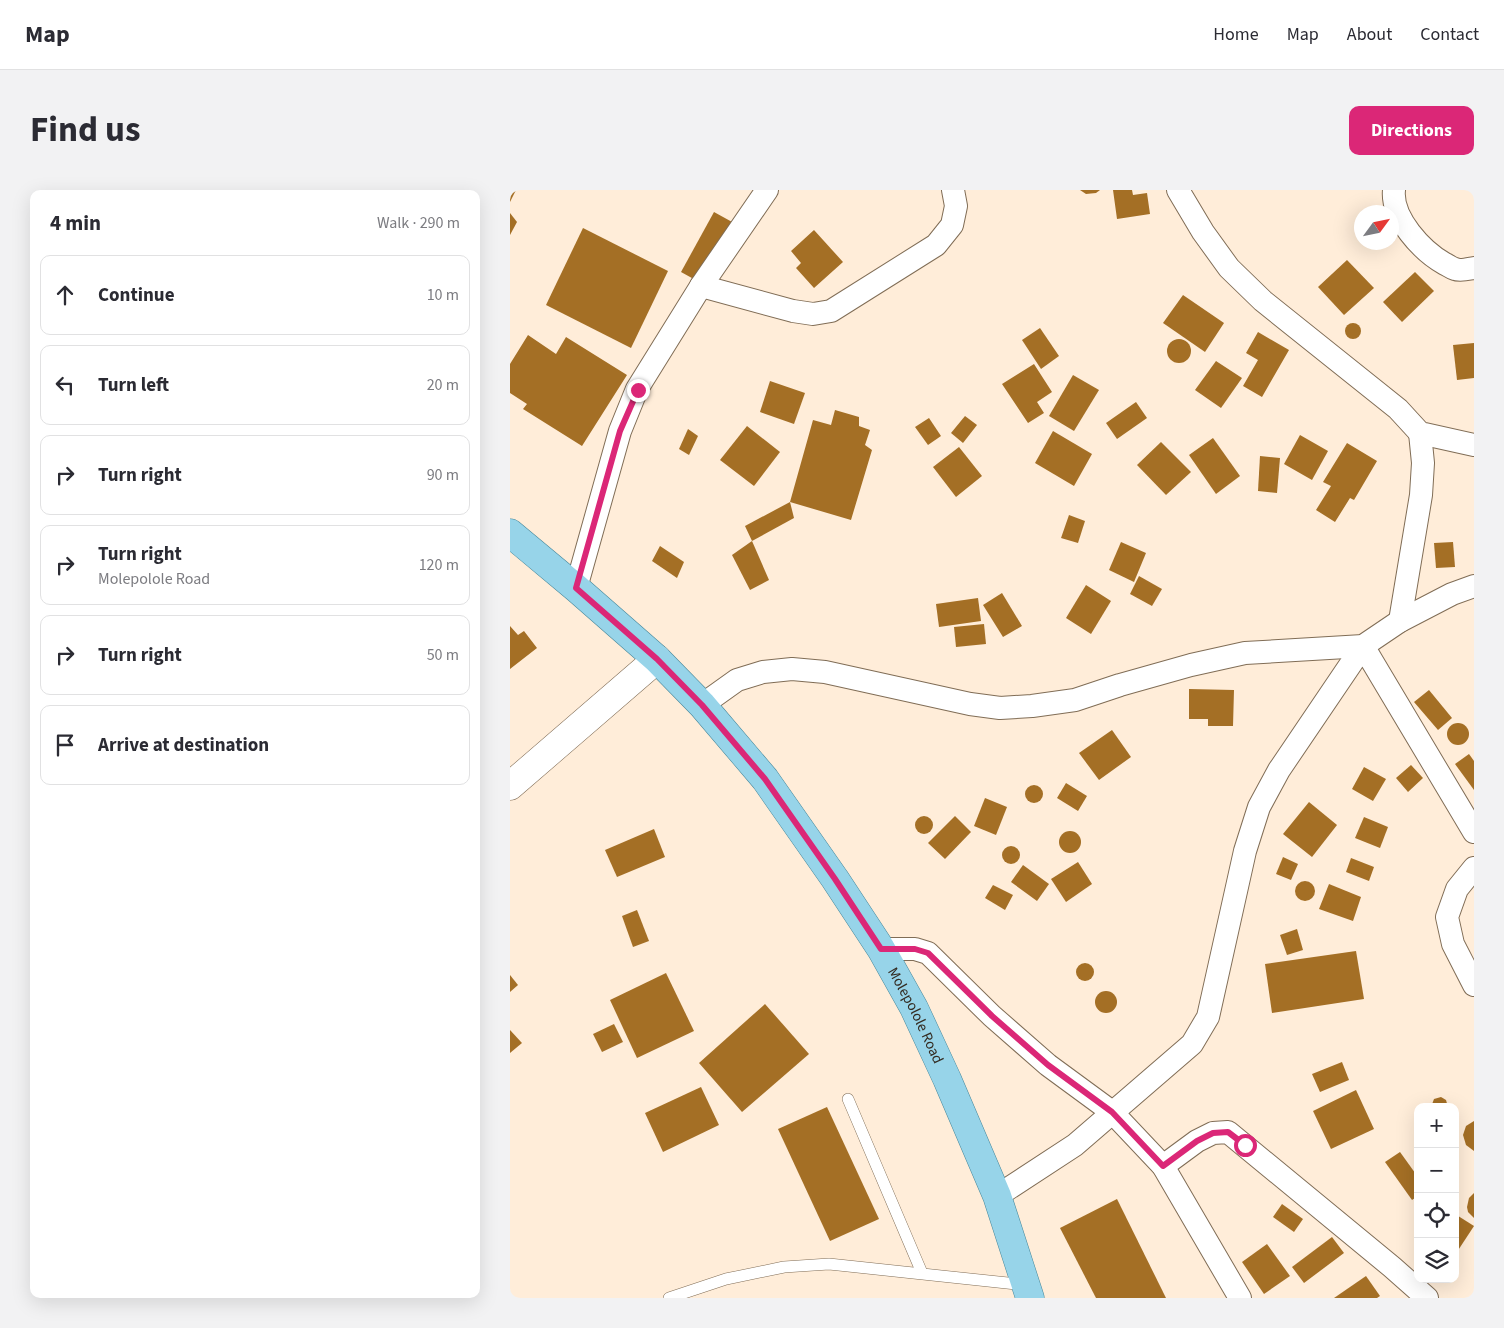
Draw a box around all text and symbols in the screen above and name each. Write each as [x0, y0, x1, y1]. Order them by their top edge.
text: Map [25, 17, 70, 52]
text: Home [1213, 22, 1259, 47]
text: Map [1287, 22, 1319, 47]
text: About [1347, 22, 1392, 47]
text: Contact [1420, 22, 1479, 47]
text: Find us [30, 105, 140, 155]
button: Directions [1349, 106, 1474, 155]
north arrow [1354, 205, 1399, 250]
text: 4 min [50, 208, 101, 238]
text: Walk · 290 m [377, 212, 460, 234]
icon: ahead [51, 281, 79, 309]
text: Continue [98, 282, 175, 309]
text: 10 m [427, 284, 459, 306]
icon: left [51, 371, 79, 399]
text: Turn left [98, 372, 169, 399]
text: 20 m [427, 374, 459, 396]
route end [627, 379, 650, 402]
icon: right [51, 461, 79, 489]
text: Turn right [98, 462, 182, 489]
text: 90 m [427, 464, 459, 486]
text: Turn right [98, 541, 182, 568]
icon: right [51, 551, 79, 579]
text: 120 m [419, 554, 459, 576]
text: Molepolole Road [98, 568, 210, 590]
icon: right [51, 641, 79, 669]
text: Turn right [98, 642, 182, 669]
text: 50 m [427, 644, 459, 666]
icon: arrive [51, 731, 79, 759]
text: Arrive at destination [98, 732, 269, 759]
street label: Molepolole Road [883, 963, 949, 1067]
map controls [1414, 1103, 1459, 1283]
button: + [1414, 1103, 1459, 1148]
route start [1234, 1134, 1257, 1157]
button: − [1414, 1148, 1459, 1193]
button: locate [1414, 1193, 1459, 1238]
button: layers [1414, 1238, 1459, 1283]

